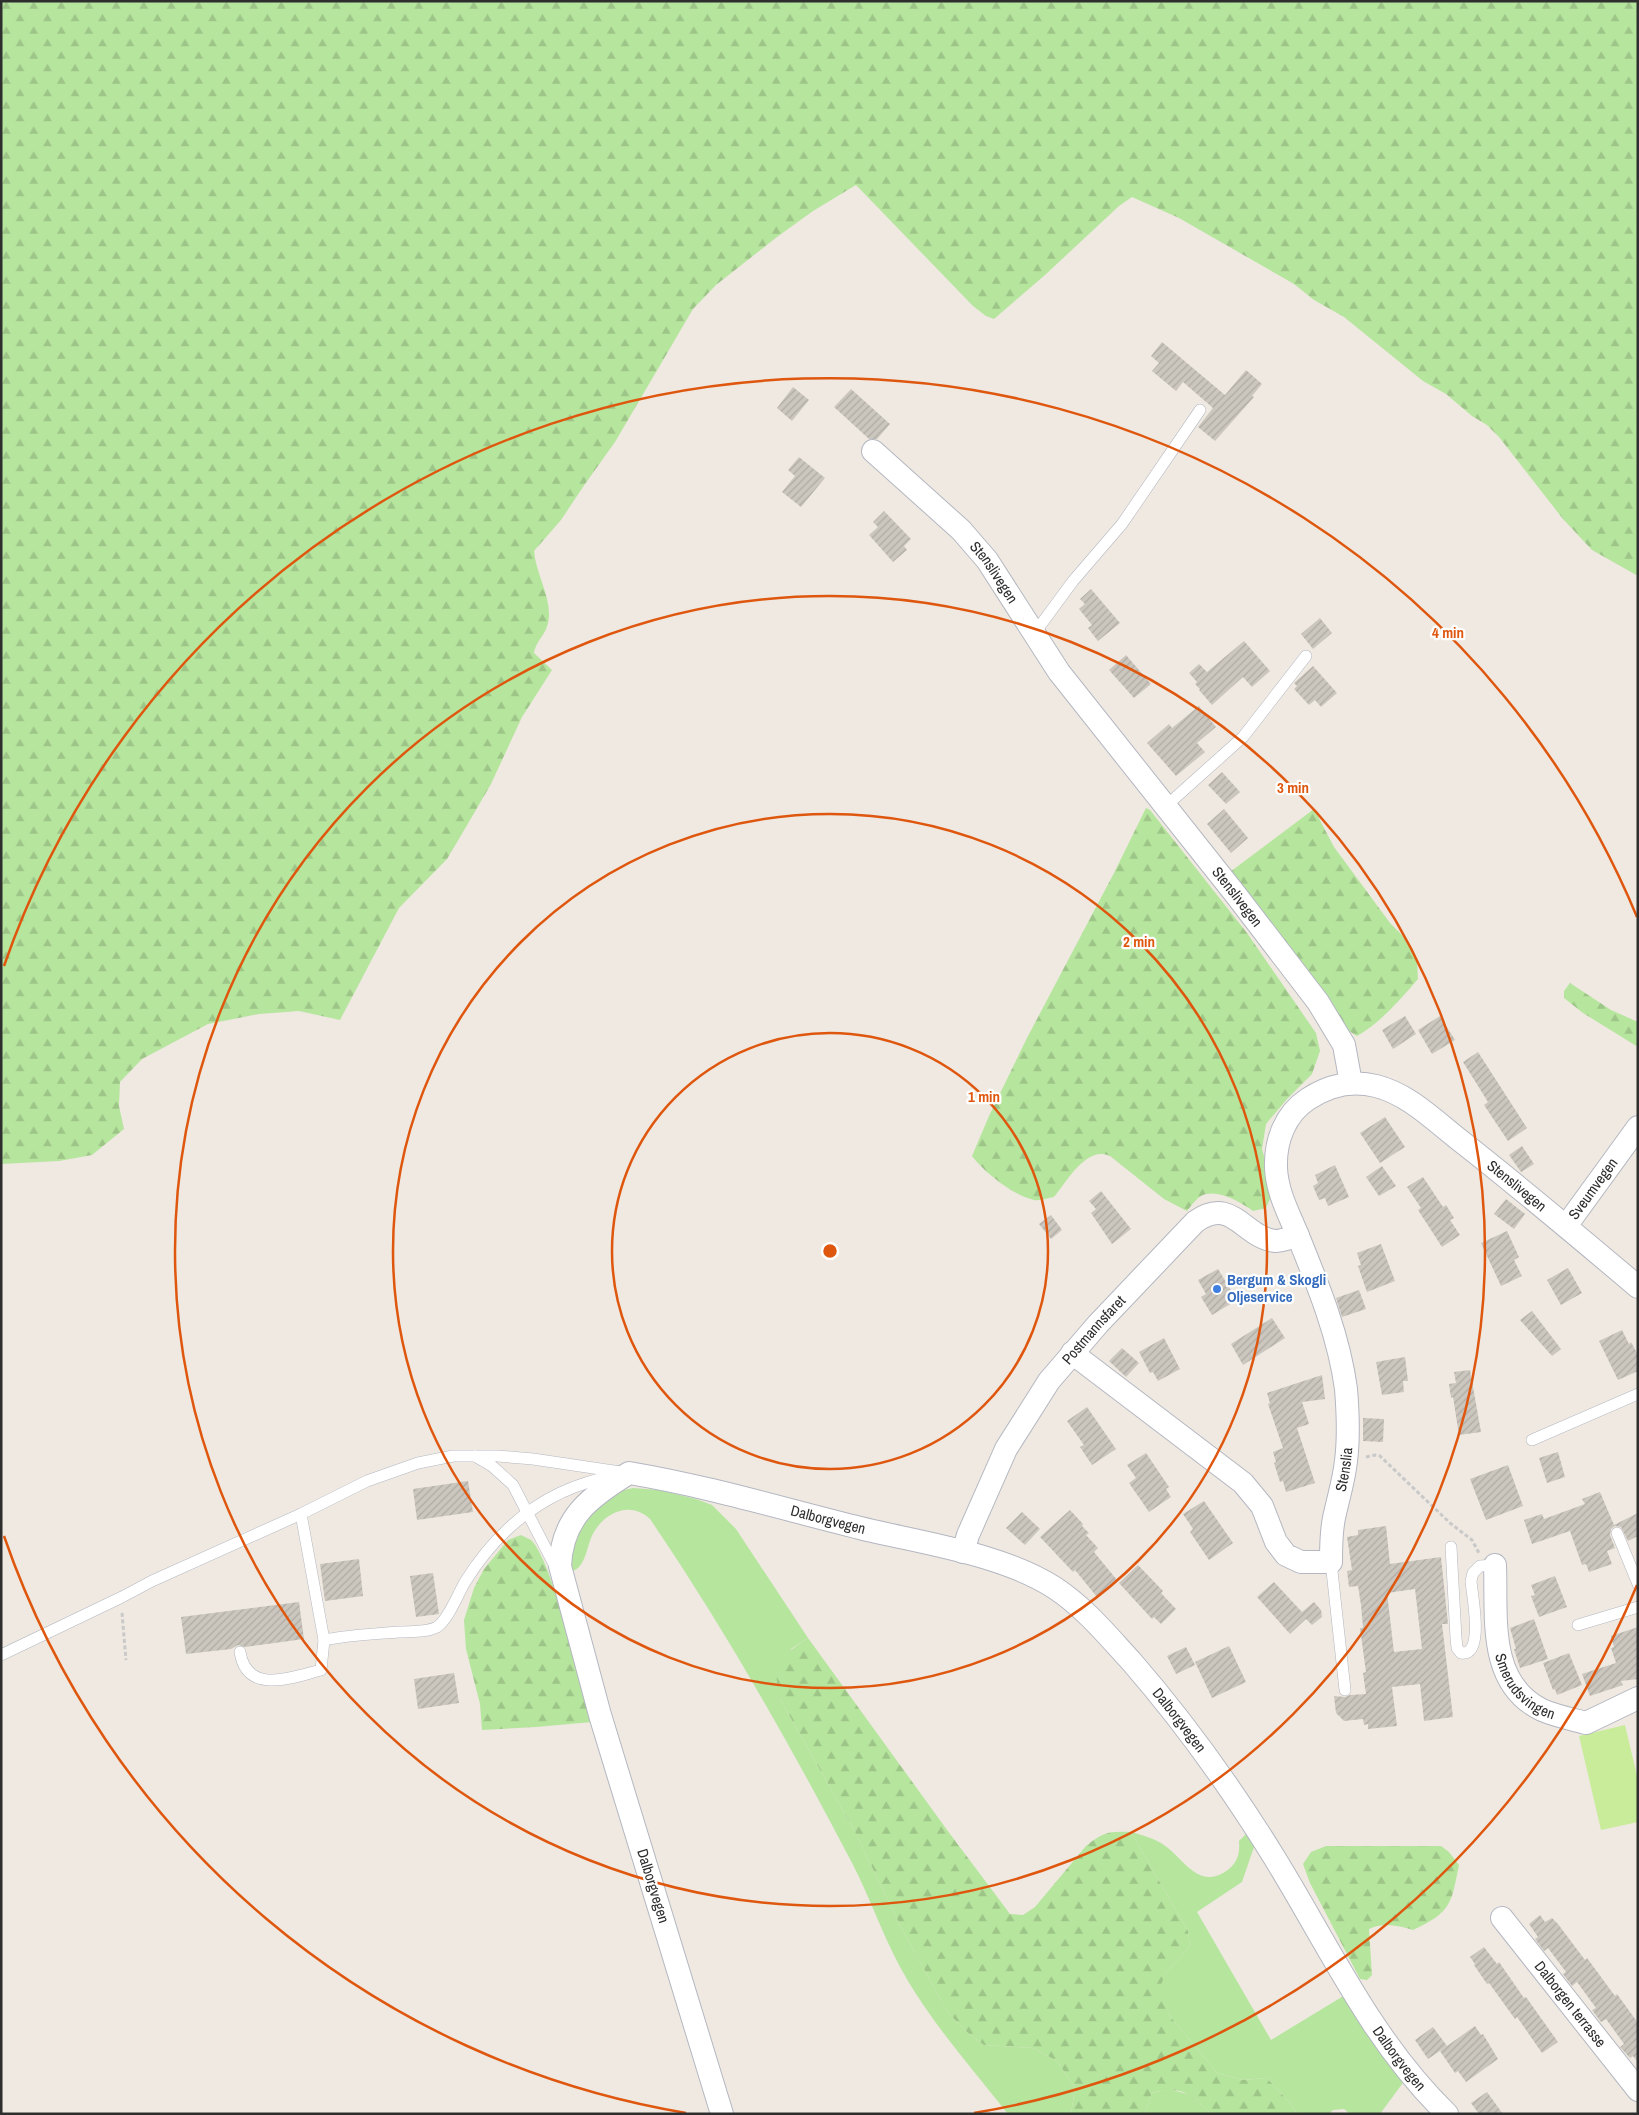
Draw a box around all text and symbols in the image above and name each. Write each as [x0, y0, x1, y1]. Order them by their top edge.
street label: Stenslivegen [965, 537, 1023, 607]
text: 4 min [1432, 622, 1464, 643]
text: 3 min [1277, 777, 1309, 798]
street label: Stenslivegen [1207, 862, 1268, 931]
text: 2 min [1123, 931, 1155, 952]
text: 1 min [968, 1086, 1000, 1107]
street label: Sveumvegen [1563, 1153, 1622, 1224]
street label: Stenslivegen [1483, 1155, 1551, 1216]
centre of rings [821, 1242, 839, 1260]
place label: Bergum & Skogli Oljeservice [1227, 1269, 1326, 1307]
marker: Bergum & Skogli Oljeservice [1211, 1283, 1223, 1295]
street label: Postmannsfaret [1057, 1290, 1130, 1369]
street label: Stenslia [1330, 1446, 1357, 1494]
street label: Dalborgvegen [788, 1500, 868, 1539]
street label: Smerudsvingen [1490, 1651, 1558, 1724]
street label: Dalborgvegen [1148, 1683, 1211, 1757]
street label: Dalborgvegen [632, 1846, 675, 1926]
street label: Dalborgen terrasse [1530, 1956, 1611, 2052]
street label: Dalborgvegen [1368, 2022, 1431, 2095]

